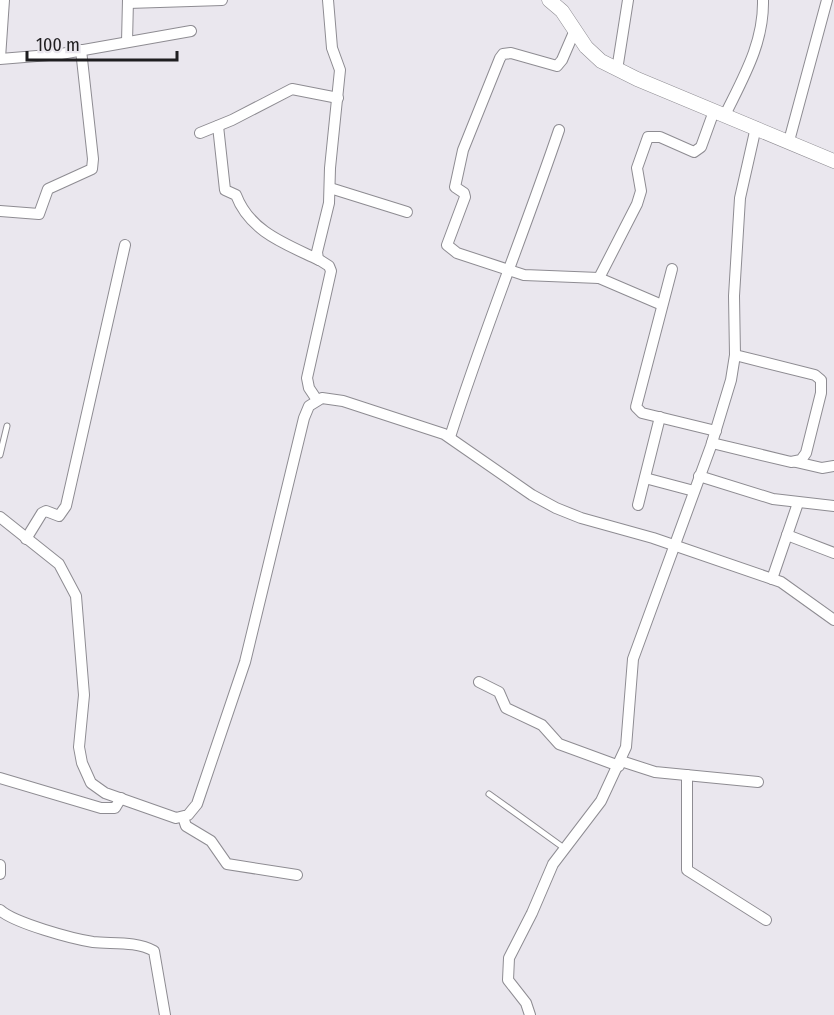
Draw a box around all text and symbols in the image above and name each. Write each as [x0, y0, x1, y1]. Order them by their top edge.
scale bar [27, 24, 177, 62]
text: 100 m [36, 34, 80, 56]

